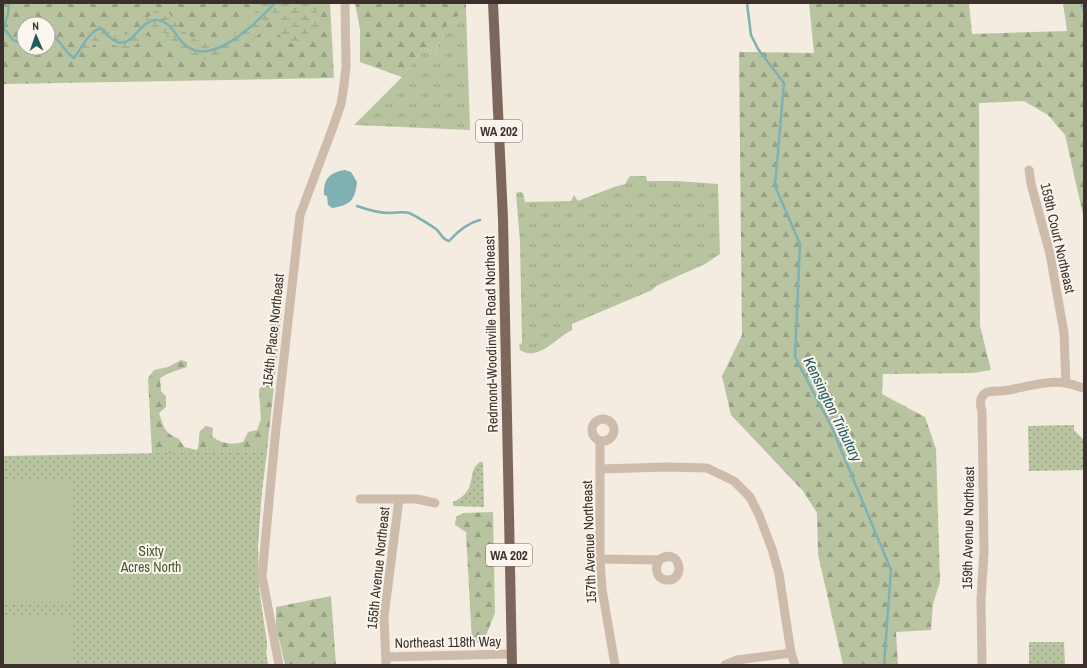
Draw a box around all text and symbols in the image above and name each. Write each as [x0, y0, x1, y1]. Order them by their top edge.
north arrow [16, 16, 56, 56]
text: N [32, 19, 39, 33]
road number: WA 202 [476, 120, 522, 142]
street label: 159th Court Northeast [1037, 181, 1079, 295]
street label: Redmond-Woodinville Road Northeast [480, 235, 502, 433]
street label: 154th Place Northeast [258, 273, 288, 387]
water label: Kensington Tributary [799, 353, 868, 466]
street label: 159th Avenue Northeast [958, 466, 978, 590]
street label: 157th Avenue Northeast [578, 480, 600, 604]
street label: 155th Avenue Northeast [363, 506, 393, 630]
park label: Sixty Acres North [120, 542, 181, 576]
road number: WA 202 [486, 544, 532, 566]
street label: Northeast 118th Way [395, 632, 502, 652]

